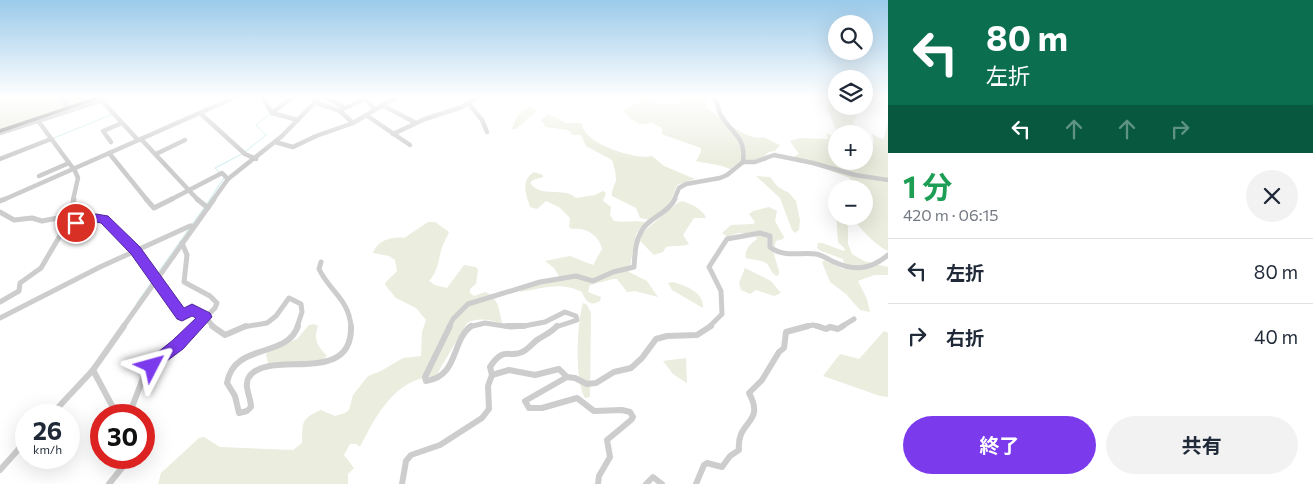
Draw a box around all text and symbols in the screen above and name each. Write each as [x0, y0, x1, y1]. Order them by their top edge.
map controls [828, 15, 873, 225]
button: search [828, 15, 873, 60]
text: 80 m [986, 15, 1068, 58]
icon: left [903, 20, 968, 85]
text: 左折 [986, 62, 1030, 89]
button: layers [828, 70, 873, 115]
icon: left [1007, 115, 1035, 143]
icon: ahead [1060, 115, 1088, 143]
icon: ahead [1113, 115, 1141, 143]
icon: right [1166, 115, 1194, 143]
button: + [828, 125, 873, 170]
text: 1 分 [903, 167, 952, 204]
button: close [1246, 170, 1298, 222]
button: − [828, 180, 873, 225]
pin [55, 202, 97, 244]
text: 420 m · 06:15 [903, 205, 999, 224]
icon: arrive [62, 209, 90, 237]
icon: left [903, 257, 931, 285]
text: 80 m [1254, 260, 1298, 283]
text: 左折 [946, 261, 984, 284]
icon: right [903, 322, 931, 350]
text: 40 m [1254, 325, 1298, 348]
text: 右折 [946, 326, 984, 349]
position arrow [125, 339, 177, 391]
speed limit sign: 30 [90, 404, 155, 469]
text: 26 [33, 415, 62, 445]
button: 終了 [903, 416, 1096, 474]
button: 共有 [1106, 416, 1298, 474]
text: km/h [33, 442, 62, 456]

